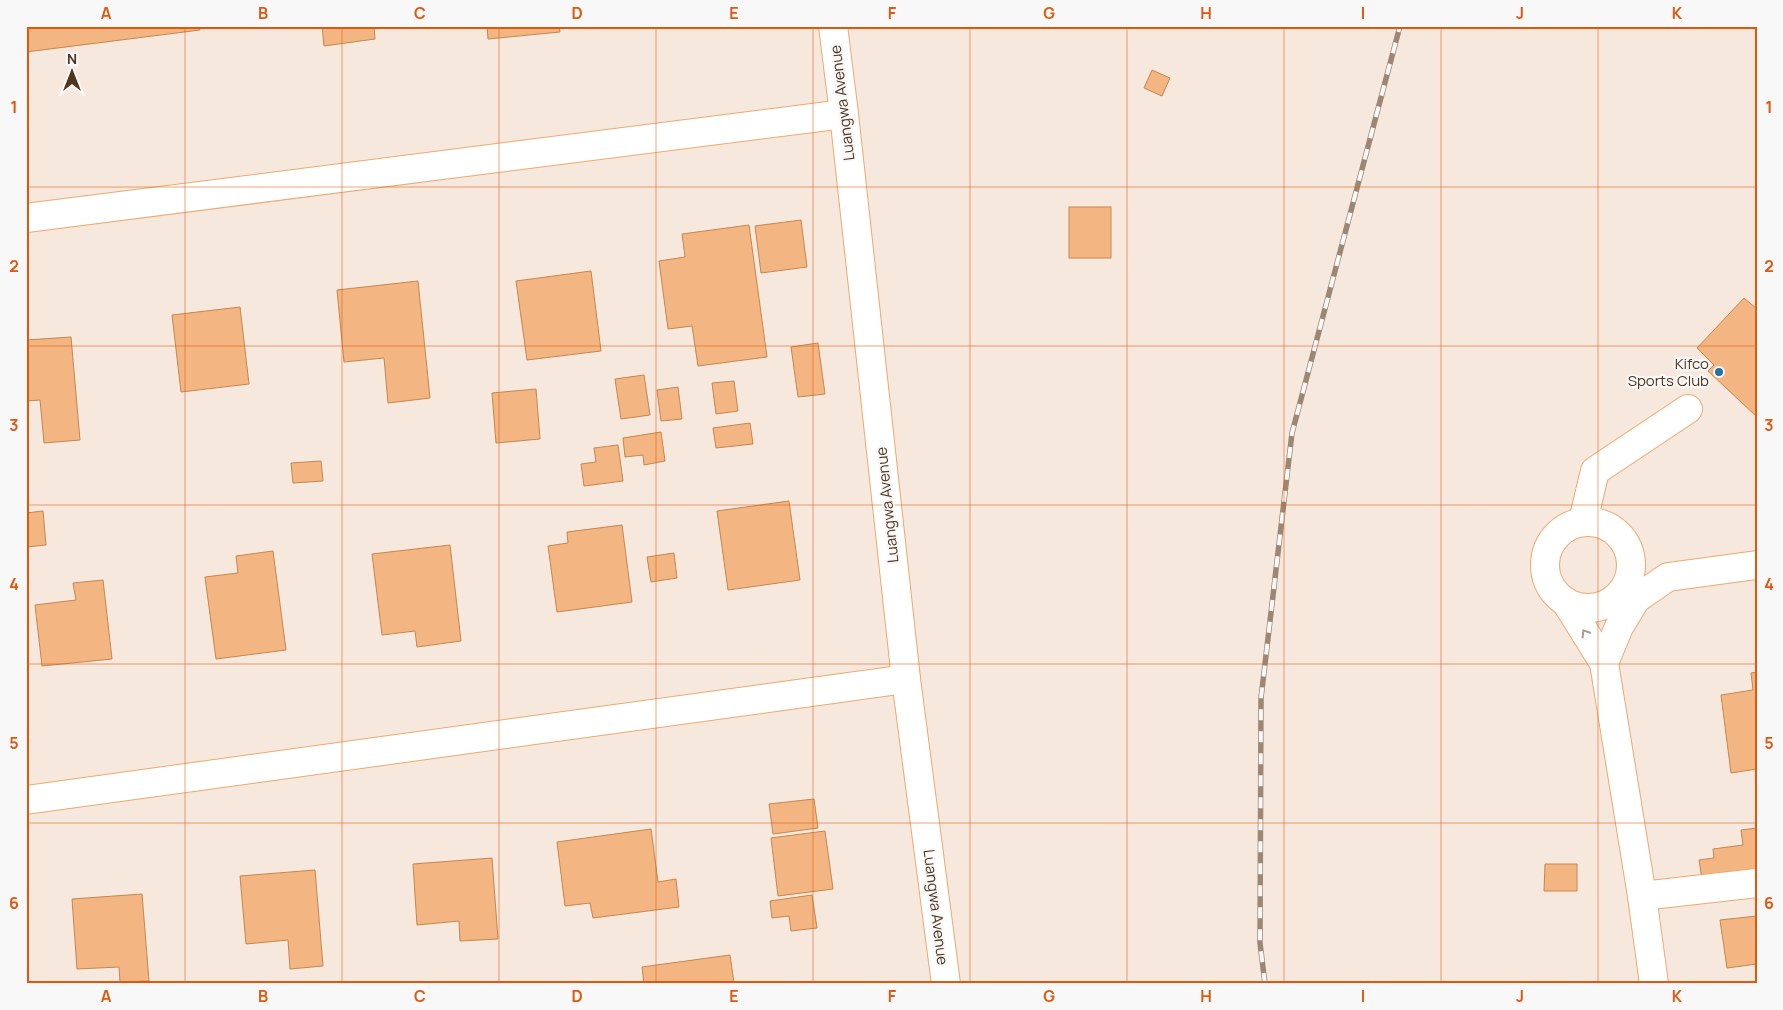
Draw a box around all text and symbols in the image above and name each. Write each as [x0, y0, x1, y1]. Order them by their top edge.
text: A [101, 2, 112, 24]
text: B [258, 2, 268, 24]
text: C [414, 2, 426, 24]
text: D [571, 2, 583, 24]
text: E [729, 2, 739, 24]
text: F [888, 2, 897, 24]
text: G [1043, 2, 1055, 24]
text: H [1200, 2, 1212, 24]
text: I [1361, 2, 1365, 24]
text: J [1516, 2, 1524, 24]
text: K [1672, 2, 1683, 24]
street label: Luangwa Avenue [824, 44, 860, 162]
north arrow [48, 48, 98, 98]
text: N [67, 49, 77, 68]
text: 1 [10, 96, 18, 118]
text: 1 [1765, 96, 1773, 118]
text: 2 [9, 255, 19, 277]
text: 2 [1764, 255, 1774, 277]
place label: Kifco Sports Club [1628, 353, 1709, 391]
marker: Kifco Sports Club [1713, 366, 1725, 378]
text: 3 [9, 414, 19, 436]
text: 3 [1764, 414, 1774, 436]
street label: Luangwa Avenue [870, 446, 904, 564]
text: 4 [9, 573, 19, 595]
text: 4 [1764, 573, 1774, 595]
one-way arrow [1581, 629, 1591, 638]
text: 5 [9, 732, 19, 754]
text: 5 [1764, 732, 1774, 754]
street label: Luangwa Avenue [918, 848, 954, 966]
text: 6 [9, 892, 19, 914]
text: 6 [1764, 892, 1774, 914]
text: A [101, 985, 112, 1007]
text: B [258, 985, 268, 1007]
text: C [414, 985, 426, 1007]
text: D [571, 985, 583, 1007]
text: E [729, 985, 739, 1007]
text: F [888, 985, 897, 1007]
text: G [1043, 985, 1055, 1007]
text: H [1200, 985, 1212, 1007]
text: I [1361, 985, 1365, 1007]
text: J [1516, 985, 1524, 1007]
text: K [1672, 985, 1683, 1007]

